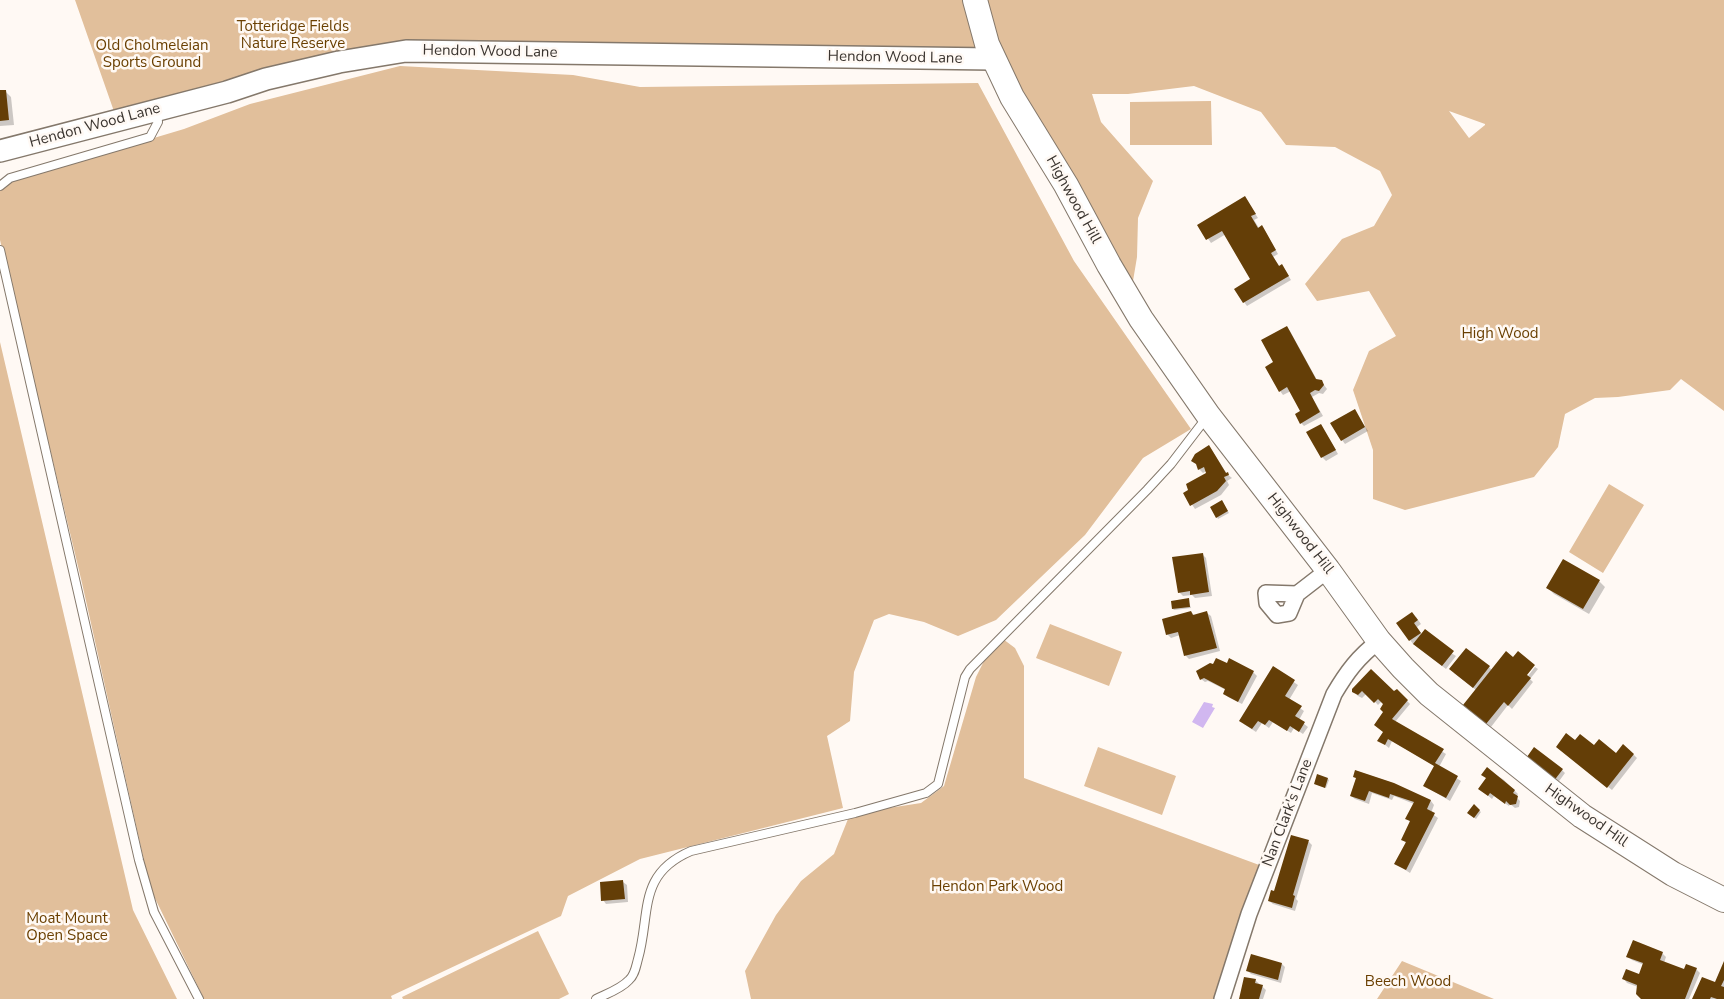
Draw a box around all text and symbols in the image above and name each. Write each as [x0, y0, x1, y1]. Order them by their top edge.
park label: Totteridge Fields Nature Reserve [237, 18, 349, 53]
park label: Old Cholmeleian Sports Ground [96, 37, 208, 72]
street label: Hendon Wood Lane [422, 42, 558, 62]
street label: Hendon Wood Lane [827, 48, 963, 68]
street label: Hendon Wood Lane [28, 100, 162, 152]
street label: Highwood Hill [1041, 153, 1105, 247]
park label: High Wood [1461, 325, 1539, 343]
street label: Highwood Hill [1263, 490, 1337, 578]
street label: Nan Clark's Lane [1259, 757, 1317, 869]
street label: Highwood Hill [1541, 781, 1631, 851]
park label: Hendon Park Wood [931, 878, 1063, 896]
park label: Moat Mount Open Space [26, 910, 108, 945]
park label: Beech Wood [1365, 973, 1451, 991]

